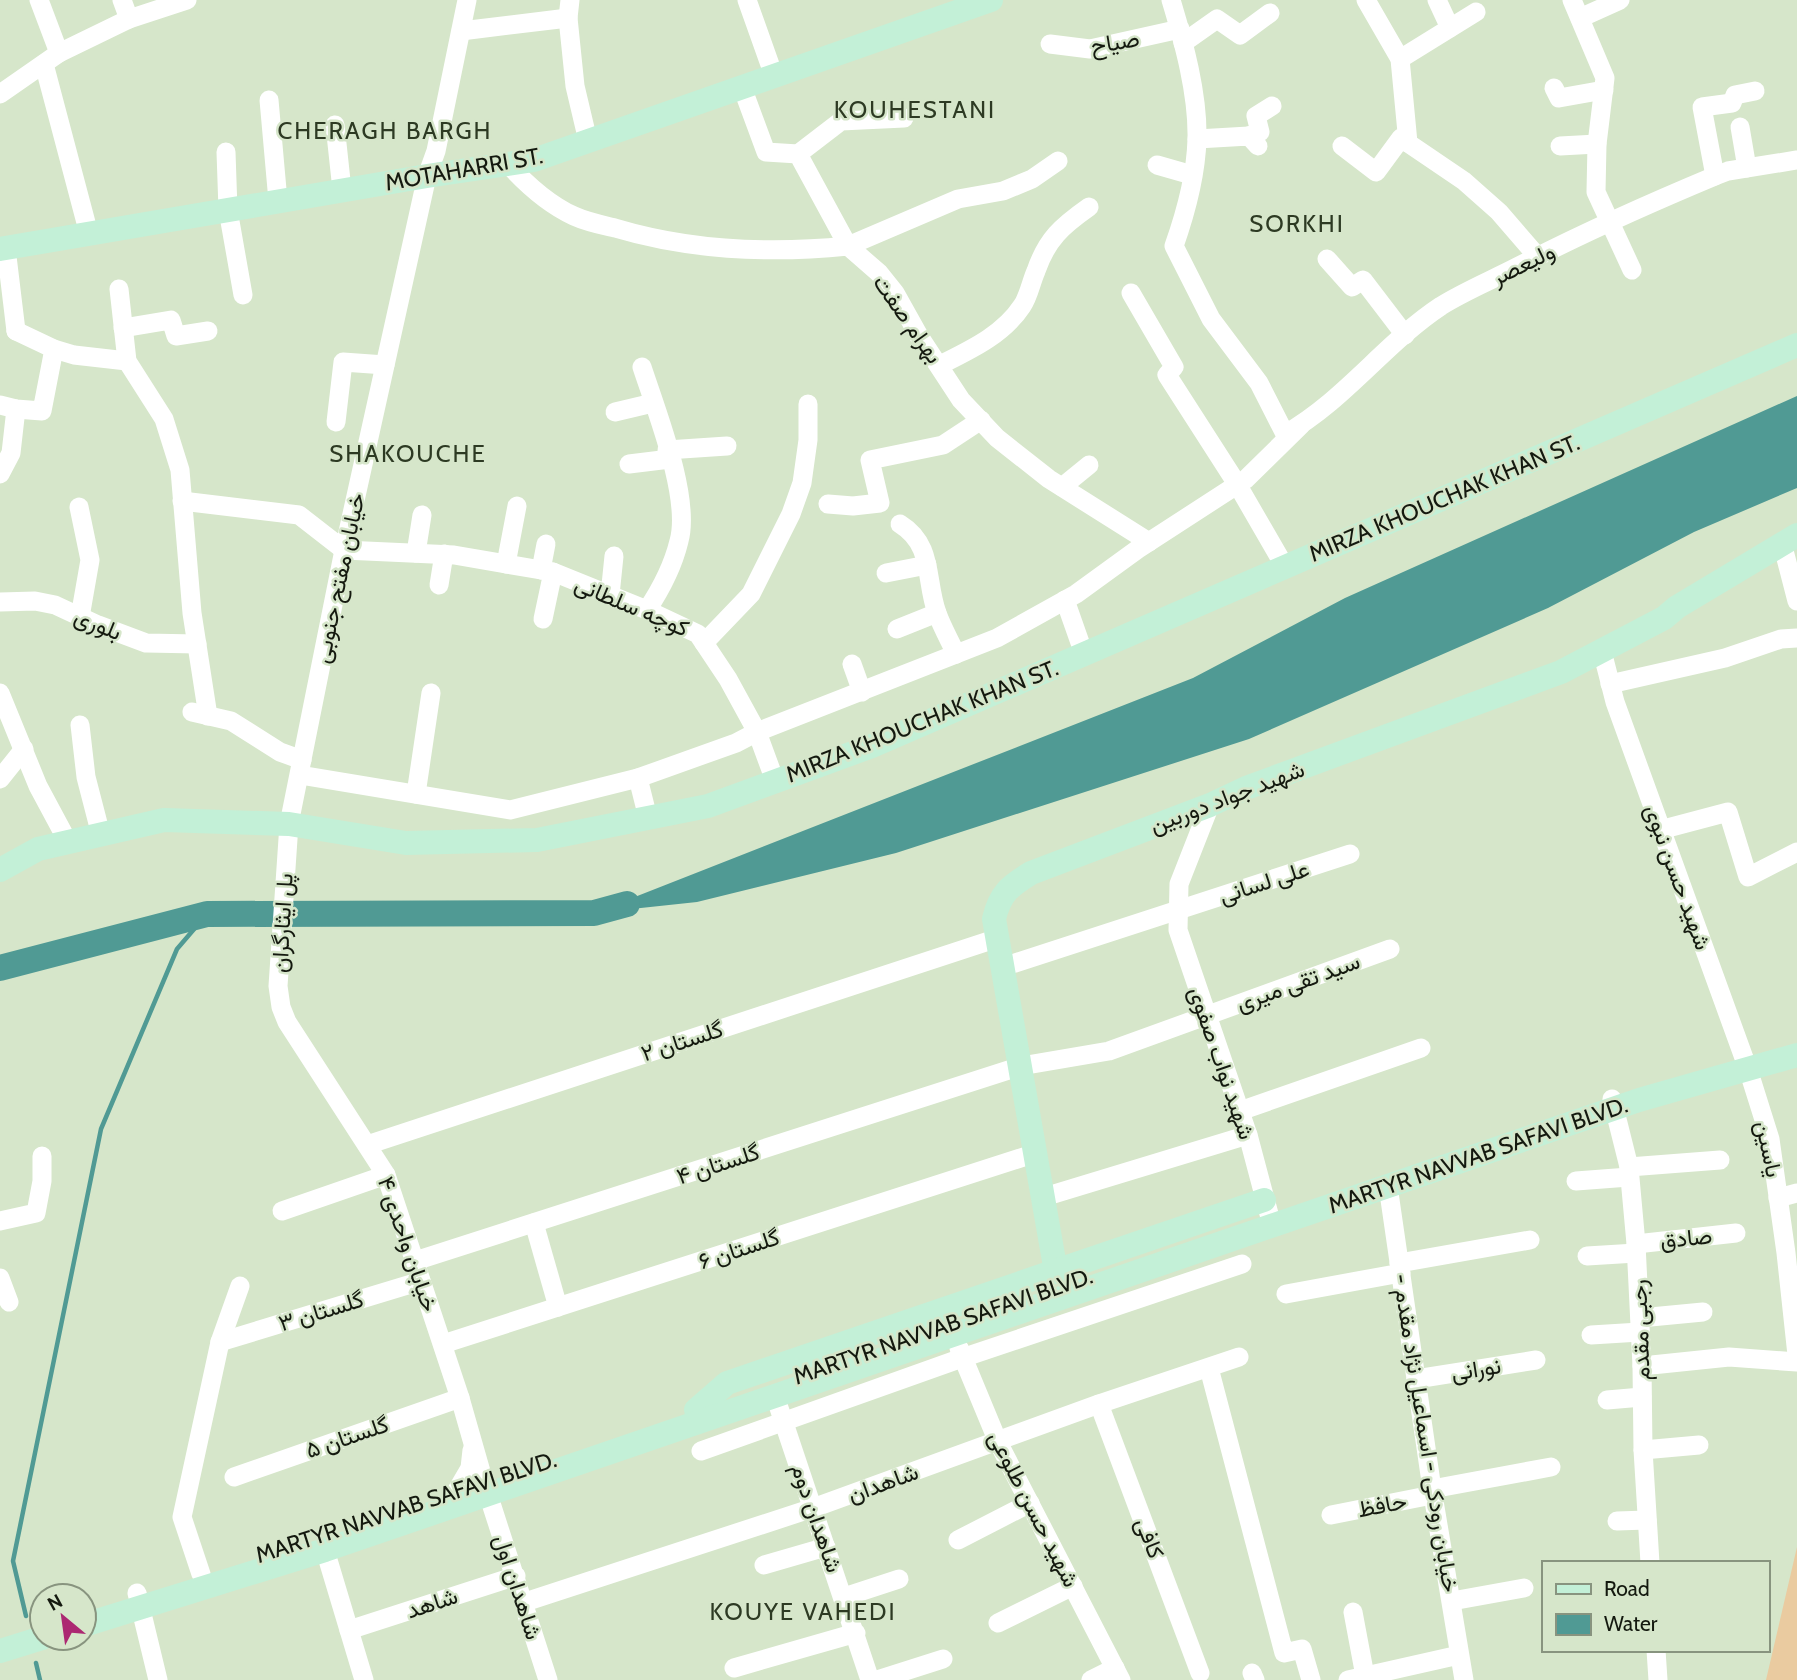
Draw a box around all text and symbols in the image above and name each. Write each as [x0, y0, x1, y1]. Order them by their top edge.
street label: صیاح [1089, 24, 1142, 62]
district label: KOUHESTANI [834, 95, 996, 124]
district label: CHERAGH BARGH [277, 116, 493, 145]
street label: MOTAHARRI ST. [383, 141, 545, 197]
district label: SORKHI [1249, 209, 1345, 238]
street label: ولیعصر [1486, 237, 1560, 293]
street label: بهرام صفت [867, 269, 949, 369]
street label: MIRZA KHOUCHAK KHAN ST. [1305, 428, 1583, 568]
district label: SHAKOUCHE [329, 439, 487, 468]
street label: خیابان مفتح جنوبی [307, 490, 373, 666]
street label: کوچه سلطانی [570, 569, 693, 644]
street label: بلوری [70, 602, 126, 647]
street label: MIRZA KHOUCHAK KHAN ST. [782, 654, 1062, 788]
street label: شهید جواد دوربین [1146, 755, 1309, 840]
street label: شهید حسن نبوی [1638, 800, 1717, 954]
street label: علی لسانی [1215, 854, 1313, 910]
street label: پل ایثارگران [265, 872, 301, 974]
street label: سید تقی میری [1232, 947, 1364, 1018]
street label: شهید نواب صفوی [1182, 983, 1261, 1143]
street label: گلستان ۲ [637, 1015, 727, 1067]
street label: MARTYR NAVVAB SAFAVI BLVD. [1325, 1091, 1631, 1219]
street label: یاسین [1749, 1118, 1789, 1180]
street label: گلستان ۴ [673, 1137, 763, 1191]
street label: خیابان واحدی ۴ [372, 1173, 444, 1315]
street label: صادق [1659, 1221, 1713, 1255]
street label: گلستان ۶ [695, 1223, 783, 1275]
street label: MARTYR NAVVAB SAFAVI BLVD. [790, 1262, 1096, 1390]
street label: - خیابان رودکی - اسماعیل نژاد مقدم [1386, 1272, 1465, 1594]
street label: رجبی مقدم [1624, 1279, 1657, 1381]
street label: گلستان ۳ [275, 1285, 367, 1337]
street label: نورانی [1449, 1351, 1503, 1388]
street label: گلستان ۵ [302, 1410, 392, 1464]
street label: شهید حسن طلوعی [982, 1426, 1085, 1592]
street label: MARTYR NAVVAB SAFAVI BLVD. [252, 1445, 560, 1569]
street label: شاهدان [844, 1457, 922, 1509]
street label: شاهدان دوم [784, 1460, 849, 1576]
street label: حافظ [1355, 1487, 1409, 1523]
street label: کافی [1129, 1514, 1171, 1562]
street label: شاهدان اول [487, 1531, 548, 1643]
legend [1542, 1561, 1769, 1652]
text: Road [1604, 1576, 1650, 1601]
north arrow [28, 1582, 98, 1652]
street label: شاهد [403, 1582, 461, 1624]
text: N [44, 1589, 66, 1616]
district label: KOUYE VAHEDI [709, 1597, 897, 1626]
text: Water [1604, 1611, 1658, 1636]

